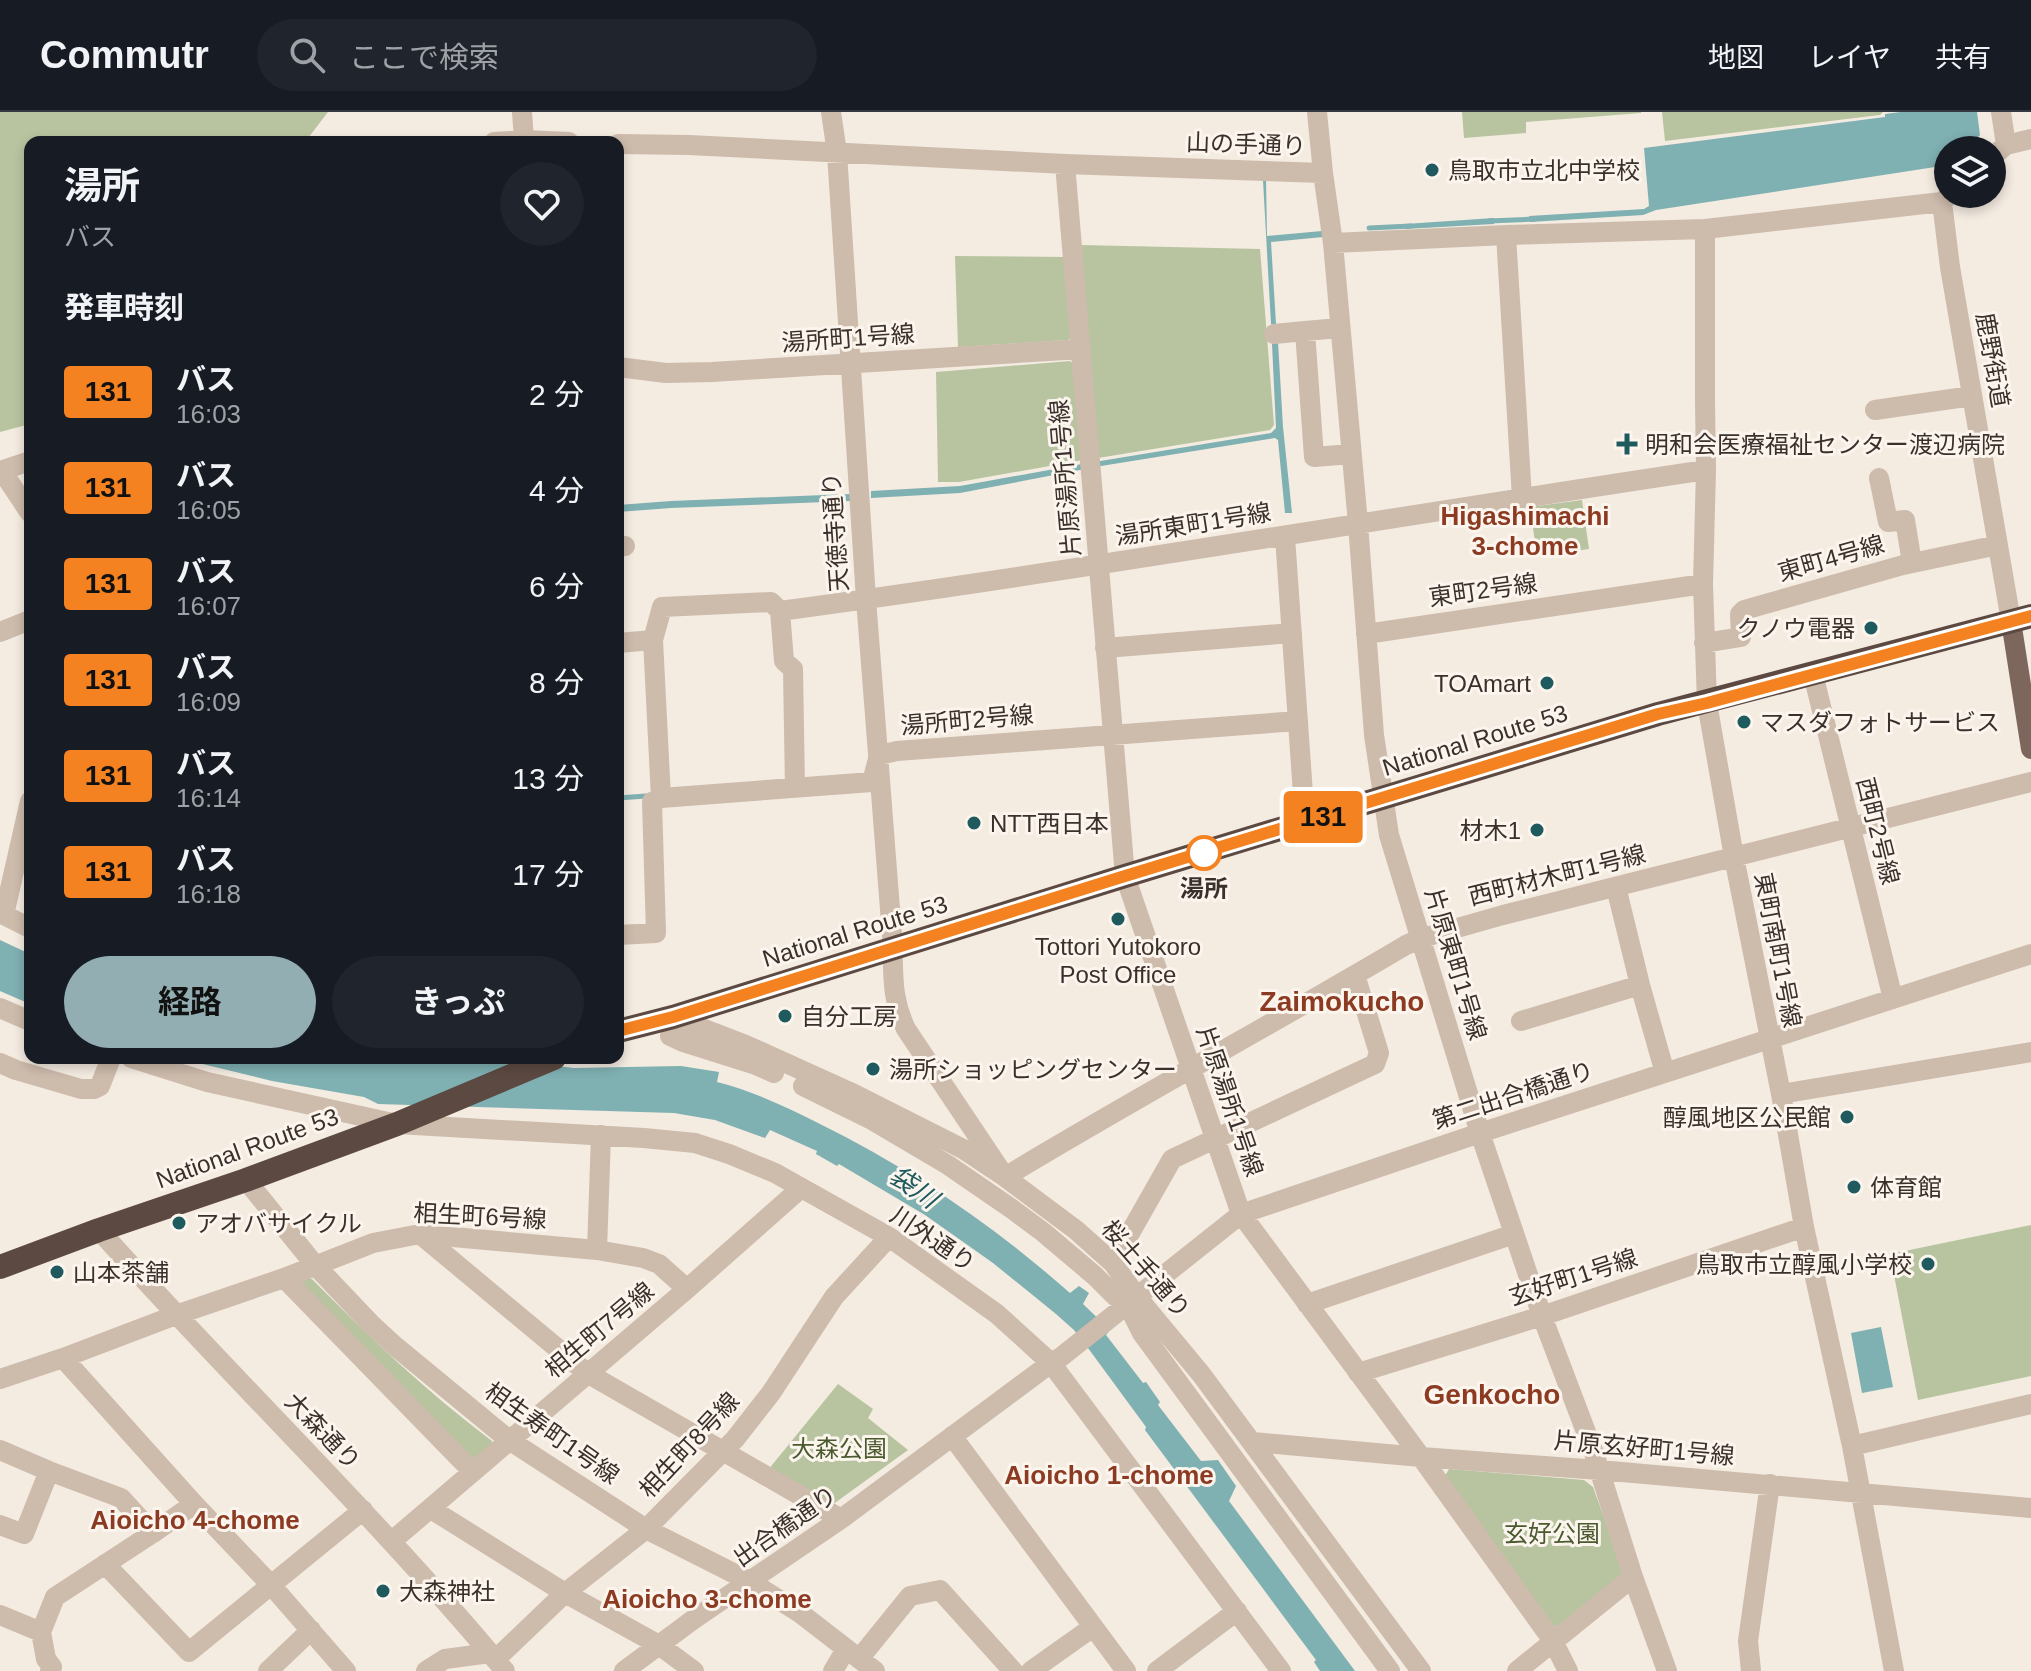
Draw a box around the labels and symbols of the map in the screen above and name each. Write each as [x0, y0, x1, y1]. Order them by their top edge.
street label: 山の手通り [1186, 128, 1306, 160]
place label: 鳥取市立北中学校 [1448, 157, 1640, 184]
marker: 鳥取市立北中学校 [1423, 161, 1441, 179]
street label: 鹿野街道 [1971, 310, 2015, 410]
street label: 湯所町1号線 [781, 320, 915, 356]
street label: 片原湯所1号線 [1045, 398, 1085, 558]
place label: 明和会医療福祉センター渡辺病院 [1645, 431, 2005, 458]
marker: 明和会医療福祉センター渡辺病院 [1616, 433, 1638, 455]
street label: 天徳寺通り [817, 471, 853, 593]
street label: 湯所東町1号線 [1113, 498, 1273, 550]
district label: Higashimachi 3-chome [1440, 501, 1610, 561]
street label: 東町4号線 [1775, 530, 1887, 586]
street label: 東町2号線 [1427, 569, 1539, 611]
place label: クノウ電器 [1736, 615, 1855, 642]
marker: クノウ電器 [1862, 619, 1880, 637]
place label: TOAmart [1434, 670, 1531, 697]
marker: TOAmart [1538, 674, 1556, 692]
street label: National Route 53 [1379, 699, 1571, 781]
street label: 湯所町2号線 [899, 701, 1035, 739]
place label: マスダフォトサービス [1760, 709, 2000, 736]
marker: マスダフォトサービス [1735, 713, 1753, 731]
street label: 西町2号線 [1852, 775, 1904, 887]
line badge: 131 [1277, 791, 1369, 843]
place label: NTT西日本 [990, 810, 1109, 837]
marker: NTT西日本 [965, 814, 983, 832]
place label: 材木1 [1460, 817, 1521, 844]
marker: 材木1 [1528, 821, 1546, 839]
marker: 湯所 [1187, 836, 1221, 870]
street label: 西町材木町1号線 [1466, 840, 1648, 910]
street label: 東町南町1号線 [1750, 870, 1806, 1030]
place label: 湯所 [1180, 875, 1228, 902]
street label: 片原東町1号線 [1420, 885, 1492, 1043]
street label: National Route 53 [759, 890, 951, 972]
marker: Tottori Yutokoro Post Office [1109, 910, 1127, 928]
place label: Tottori Yutokoro Post Office [1035, 933, 1201, 988]
district label: Zaimokucho [1260, 986, 1424, 1017]
place label: 自分工房 [801, 1003, 897, 1030]
marker: 自分工房 [776, 1007, 794, 1025]
street label: 片原湯所1号線 [1192, 1022, 1268, 1180]
place label: 湯所ショッピングセンター [889, 1056, 1177, 1083]
street label: 第二出合橋通り [1429, 1056, 1597, 1134]
marker: 湯所ショッピングセンター [864, 1060, 882, 1078]
street label: National Route 53 [152, 1102, 342, 1194]
place label: 醇風地区公民館 [1663, 1104, 1831, 1131]
marker: 醇風地区公民館 [1838, 1108, 1856, 1126]
water label: 袋川 [884, 1160, 946, 1216]
place label: 体育館 [1870, 1174, 1942, 1201]
marker: 体育館 [1845, 1178, 1863, 1196]
street label: 相生町6号線 [413, 1199, 547, 1233]
street label: 川外通り [886, 1201, 980, 1277]
place label: アオバサイクル [195, 1210, 362, 1237]
marker: アオバサイクル [170, 1214, 188, 1232]
street label: 桜土手通り [1096, 1215, 1196, 1323]
street label: 玄好町1号線 [1505, 1244, 1641, 1310]
place label: 鳥取市立醇風小学校 [1696, 1251, 1912, 1278]
marker: 鳥取市立醇風小学校 [1919, 1255, 1937, 1273]
place label: 山本茶舗 [73, 1259, 169, 1286]
marker: 山本茶舗 [48, 1263, 66, 1281]
street label: 相生町7号線 [539, 1277, 659, 1383]
street label: 相生寿町1号線 [480, 1377, 624, 1489]
district label: Genkocho [1424, 1379, 1560, 1410]
street label: 大森通り [280, 1387, 366, 1475]
street label: 相生町8号線 [634, 1387, 744, 1503]
street label: 片原玄好町1号線 [1552, 1427, 1736, 1469]
park label: 大森公園 [791, 1435, 887, 1462]
district label: Aioicho 1-chome [1004, 1460, 1214, 1490]
street label: 出合橋通り [728, 1481, 842, 1571]
district label: Aioicho 4-chome [90, 1505, 300, 1535]
park label: 玄好公園 [1504, 1520, 1600, 1547]
place label: 大森神社 [399, 1578, 495, 1605]
marker: 大森神社 [374, 1582, 392, 1600]
district label: Aioicho 3-chome [602, 1584, 812, 1614]

